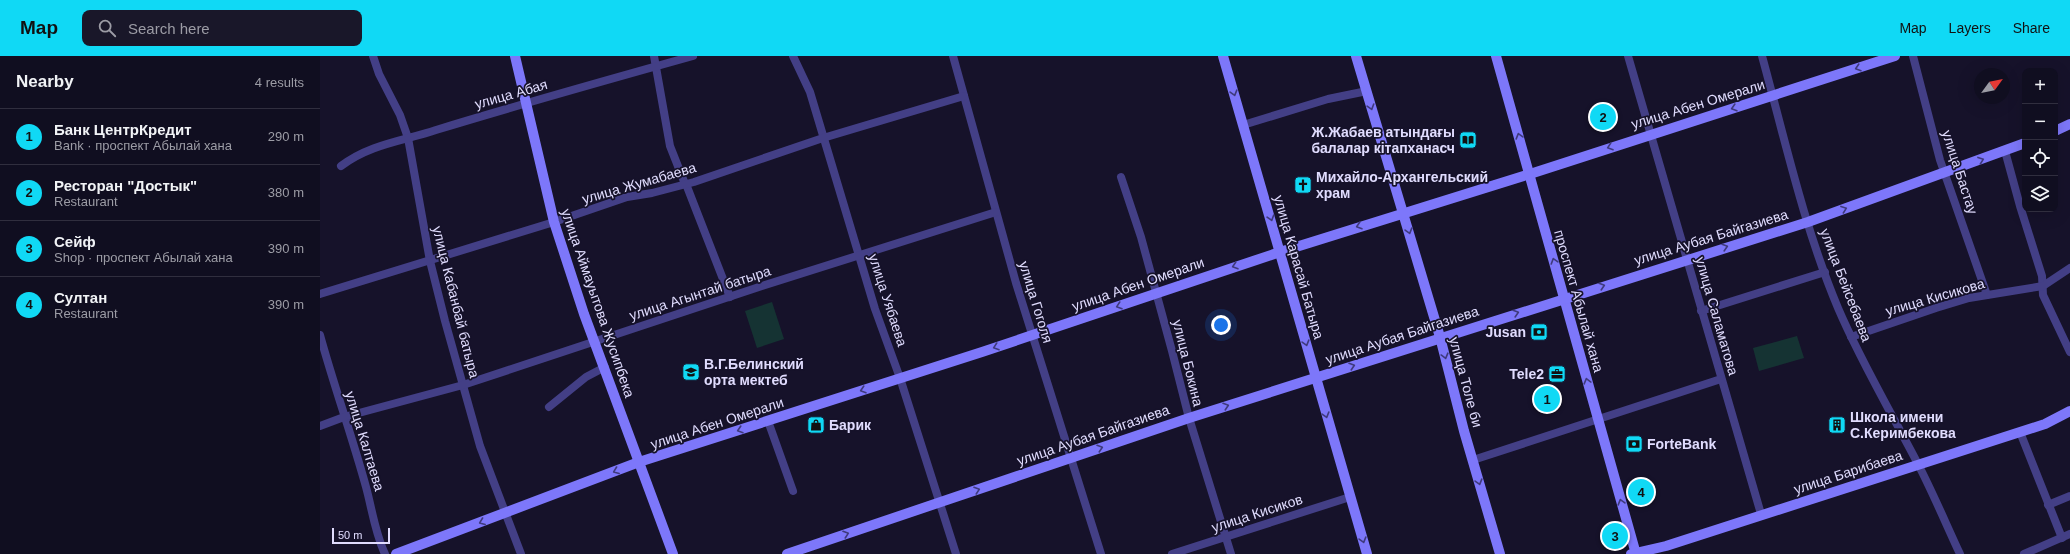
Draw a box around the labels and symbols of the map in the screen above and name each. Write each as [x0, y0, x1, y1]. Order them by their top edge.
one-way arrow [1854, 63, 1861, 72]
north arrow [1974, 68, 2010, 104]
street label: улица Абая [473, 76, 549, 112]
street label: улица Абен Омерали [1629, 76, 1767, 132]
one-way arrow [1229, 90, 1238, 97]
pin: 2 [1590, 102, 1616, 132]
one-way arrow [1366, 103, 1375, 110]
one-way arrow [1731, 103, 1738, 112]
place label: Ж.Жабаев атындағы балалар кітапханасч [1311, 124, 1455, 156]
street label: улица Бастау [1939, 128, 1981, 216]
library icon: Ж.Жабаев атындағы балалар кітапханасч [1458, 130, 1478, 150]
one-way arrow [1515, 133, 1524, 140]
one-way arrow [1607, 143, 1614, 151]
one-way arrow [1977, 156, 1984, 164]
street label: улица Жумабаева [580, 159, 698, 207]
place label: Михайло-Архангельский храм [1316, 169, 1488, 201]
church icon: Михайло-Архангельский храм [1293, 175, 1313, 195]
street label: улица Карасай Батыра [1271, 193, 1327, 341]
one-way arrow [1841, 205, 1848, 213]
street label: улица Аймауытова Жусипбека [558, 206, 638, 400]
street label: улица Аубая Байгазиева [1632, 206, 1790, 268]
one-way arrow [1266, 214, 1275, 221]
one-way arrow [1356, 221, 1363, 230]
street label: улица Кабанбай батыра [429, 224, 483, 380]
street label: улица Бейсебаева [1817, 226, 1875, 344]
one-way arrow [1404, 228, 1413, 235]
street label: проспект Абылай хана [1551, 228, 1607, 374]
one-way arrow [1721, 244, 1728, 252]
street label: улица Уябаева [866, 252, 911, 348]
street label: улица Абен Омерали [1070, 254, 1206, 314]
street label: улица Саламатова [1692, 255, 1742, 377]
one-way arrow [1550, 257, 1559, 264]
street label: улица Гоголя [1016, 259, 1056, 345]
one-way arrow [1232, 262, 1239, 270]
street label: улица Агынтай батыра [627, 263, 773, 323]
street label: улица Кисикова [1884, 275, 1987, 319]
one-way arrow [1598, 282, 1605, 291]
one-way arrow [1116, 301, 1123, 309]
street label: улица Аубая Байгазиева [1323, 303, 1481, 367]
one-way arrow [1513, 309, 1520, 318]
your location [1211, 315, 1231, 335]
street label: улица Бокина [1169, 318, 1207, 408]
bank icon: Jusan [1529, 322, 1549, 342]
place label: Jusan [1486, 324, 1526, 340]
street label: улица Толе би [1446, 335, 1486, 429]
one-way arrow [1301, 339, 1310, 346]
one-way arrow [993, 342, 1000, 351]
one-way arrow [1440, 353, 1448, 359]
place label: В.Г.Белинский орта мектеб [704, 356, 804, 388]
school or university icon: В.Г.Белинский орта мектеб [681, 362, 701, 382]
one-way arrow [1349, 362, 1356, 370]
office icon: Tele2 [1547, 364, 1567, 384]
place label: Tele2 [1509, 366, 1544, 382]
one-way arrow [1584, 378, 1592, 384]
pin: 1 [1534, 384, 1560, 414]
one-way arrow [860, 385, 867, 394]
street label: улица Калтаева [342, 389, 388, 493]
street label: улица Абен Омерали [648, 394, 786, 452]
street label: улица Аубая Байгазиева [1015, 401, 1171, 469]
one-way arrow [1222, 402, 1229, 411]
place label: Школа имени С.Керимбекова [1850, 409, 1956, 441]
one-way arrow [1321, 411, 1330, 418]
shop icon: Барик [806, 415, 826, 435]
building icon: Школа имени С.Керимбекова [1827, 415, 1847, 435]
place label: Барик [829, 417, 872, 433]
one-way arrow [736, 425, 743, 434]
bank icon: ForteBank [1624, 434, 1644, 454]
place label: ForteBank [1647, 436, 1716, 452]
one-way arrow [1096, 444, 1103, 453]
street label: улица Барибаева [1792, 447, 1905, 497]
one-way arrow [613, 466, 620, 474]
pin: 4 [1628, 477, 1654, 507]
one-way arrow [1474, 478, 1483, 485]
one-way arrow [973, 486, 980, 495]
street label: улица Кисиков [1210, 491, 1304, 535]
one-way arrow [1617, 499, 1626, 506]
one-way arrow [478, 517, 485, 525]
pin: 3 [1602, 521, 1628, 551]
scale bar [332, 526, 390, 545]
one-way arrow [843, 531, 850, 539]
one-way arrow [1358, 536, 1367, 543]

